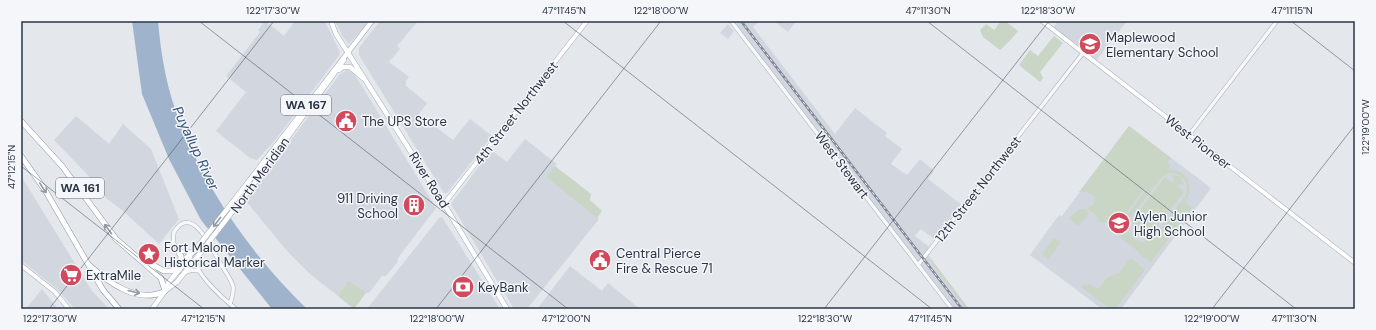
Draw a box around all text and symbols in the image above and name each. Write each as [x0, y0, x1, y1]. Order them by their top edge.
text: 122°17'30"W [246, 4, 300, 17]
text: 47°11'45"N [542, 4, 586, 17]
text: 122°18'00"W [633, 4, 689, 17]
text: 47°11'30"N [905, 4, 951, 17]
text: 122°18'30"W [1021, 4, 1075, 17]
text: 47°11'15"N [1271, 4, 1313, 17]
place label: Maplewood Elementary School [1106, 29, 1219, 61]
school or university icon: Maplewood Elementary School [1077, 31, 1103, 57]
street label: 4th Street Northwest [470, 58, 562, 168]
road number: WA 167 [281, 95, 331, 115]
text: 122°19'00"W [1359, 99, 1372, 155]
water label: Puyallup River [169, 103, 224, 194]
public building icon: The UPS Store [333, 108, 359, 134]
street label: West Pioneer [1161, 111, 1235, 173]
place label: The UPS Store [362, 113, 447, 130]
street label: West Stewart [811, 128, 873, 202]
street label: 12th Street Northwest [931, 132, 1025, 246]
street label: North Meridian [227, 134, 293, 216]
text: 47°12'15"N [5, 145, 18, 189]
street label: River Road [405, 149, 453, 211]
road number: WA 161 [56, 178, 104, 198]
one-way arrow [40, 182, 48, 194]
place label: 911 Driving School [337, 190, 398, 222]
building icon: 911 Driving School [401, 192, 427, 218]
place label: Aylen Junior High School [1134, 208, 1208, 240]
school or university icon: Aylen Junior High School [1106, 210, 1132, 236]
one-way arrow [212, 217, 221, 228]
one-way arrow [104, 223, 113, 234]
place label: Fort Malone Historical Marker [164, 239, 265, 271]
place icon: Fort Malone Historical Marker [136, 241, 162, 267]
place label: Central Pierce Fire & Rescue 71 [616, 245, 713, 277]
public building icon: Central Pierce Fire & Rescue 71 [587, 247, 613, 273]
supermarket icon: ExtraMile [58, 262, 84, 288]
place label: ExtraMile [86, 267, 141, 284]
bank icon: KeyBank [450, 274, 476, 300]
place label: KeyBank [478, 279, 529, 296]
one-way arrow [127, 289, 140, 296]
text: 122°17'30"W [23, 312, 77, 325]
text: 47°12'15"N [181, 312, 225, 325]
text: 122°18'00"W [409, 312, 465, 325]
text: 47°12'00"N [542, 312, 590, 325]
text: 122°18'30"W [798, 312, 852, 325]
text: 47°11'45"N [908, 312, 952, 325]
text: 122°19'00"W [1184, 312, 1240, 325]
text: 47°11'30"N [1271, 312, 1317, 325]

